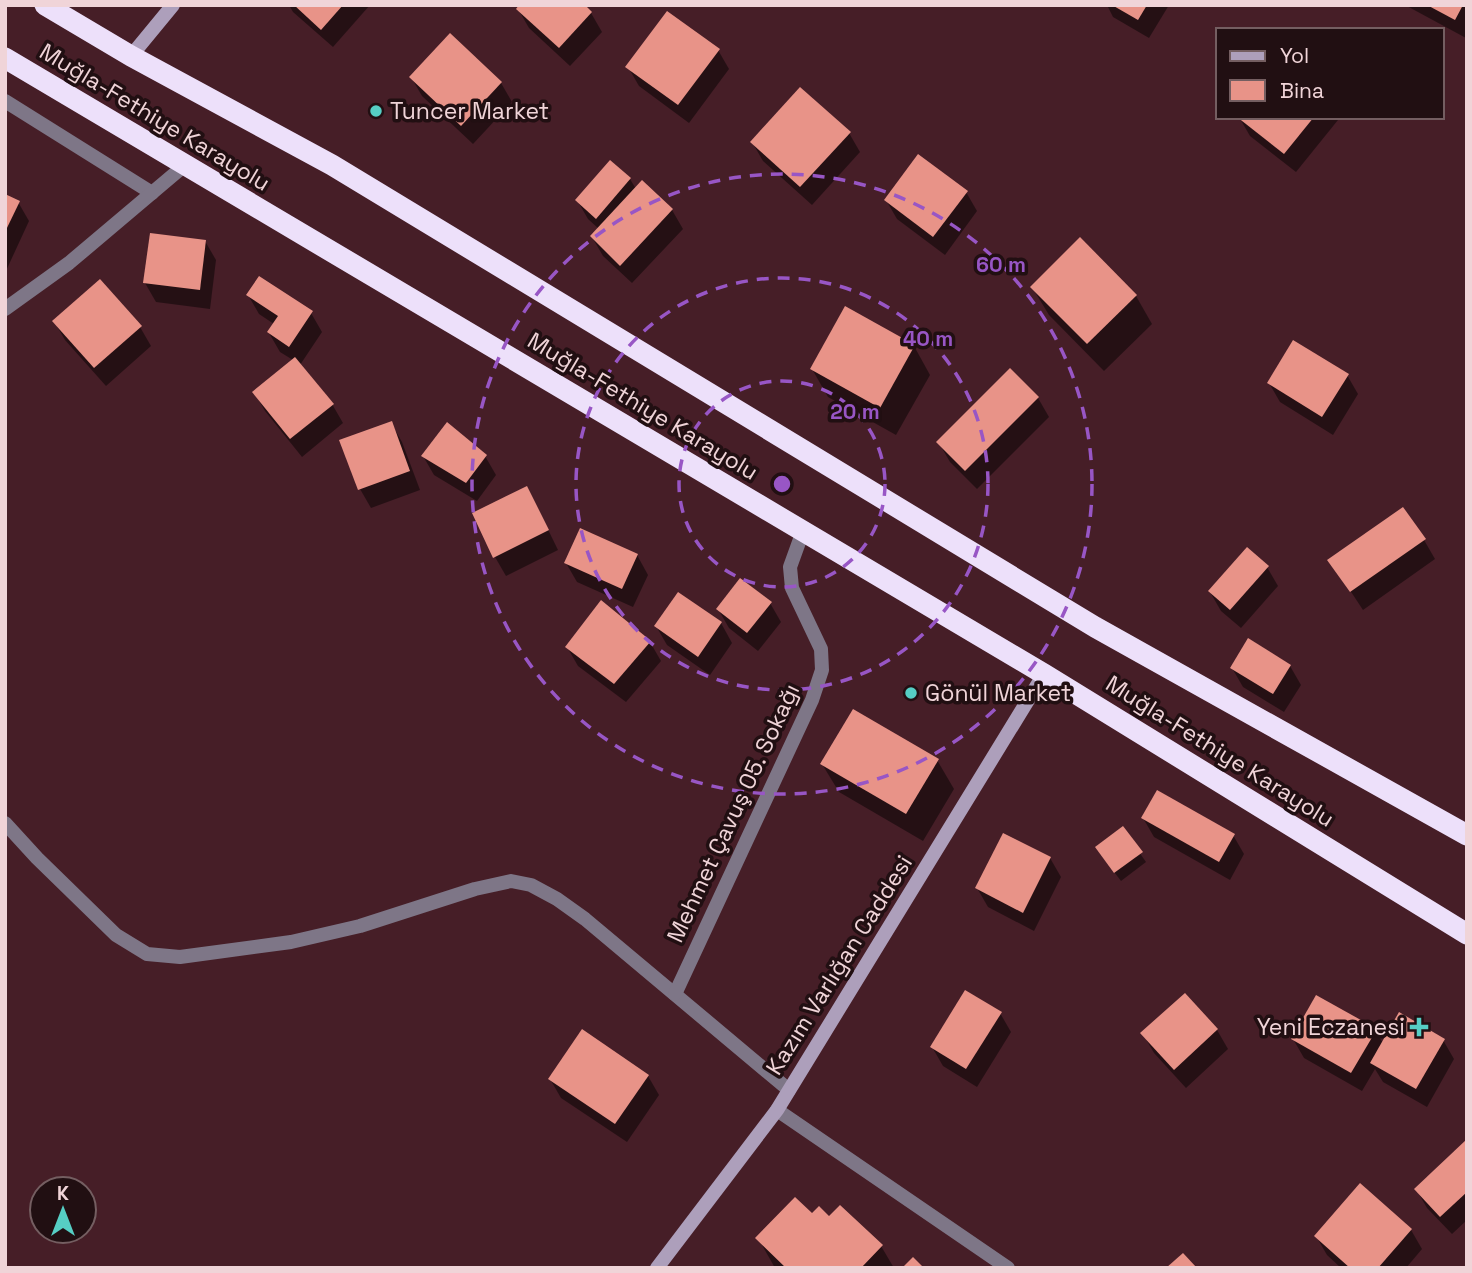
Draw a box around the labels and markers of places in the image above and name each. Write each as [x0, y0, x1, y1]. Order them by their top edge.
place label: Tuncer Market [390, 96, 549, 126]
marker: Tuncer Market [368, 103, 384, 119]
centre of rings [770, 472, 794, 496]
place label: Gönül Market [925, 678, 1071, 708]
marker: Gönül Market [903, 685, 919, 701]
place label: Yeni Eczanesi [1257, 1012, 1405, 1042]
marker: Yeni Eczanesi [1411, 1019, 1427, 1035]

